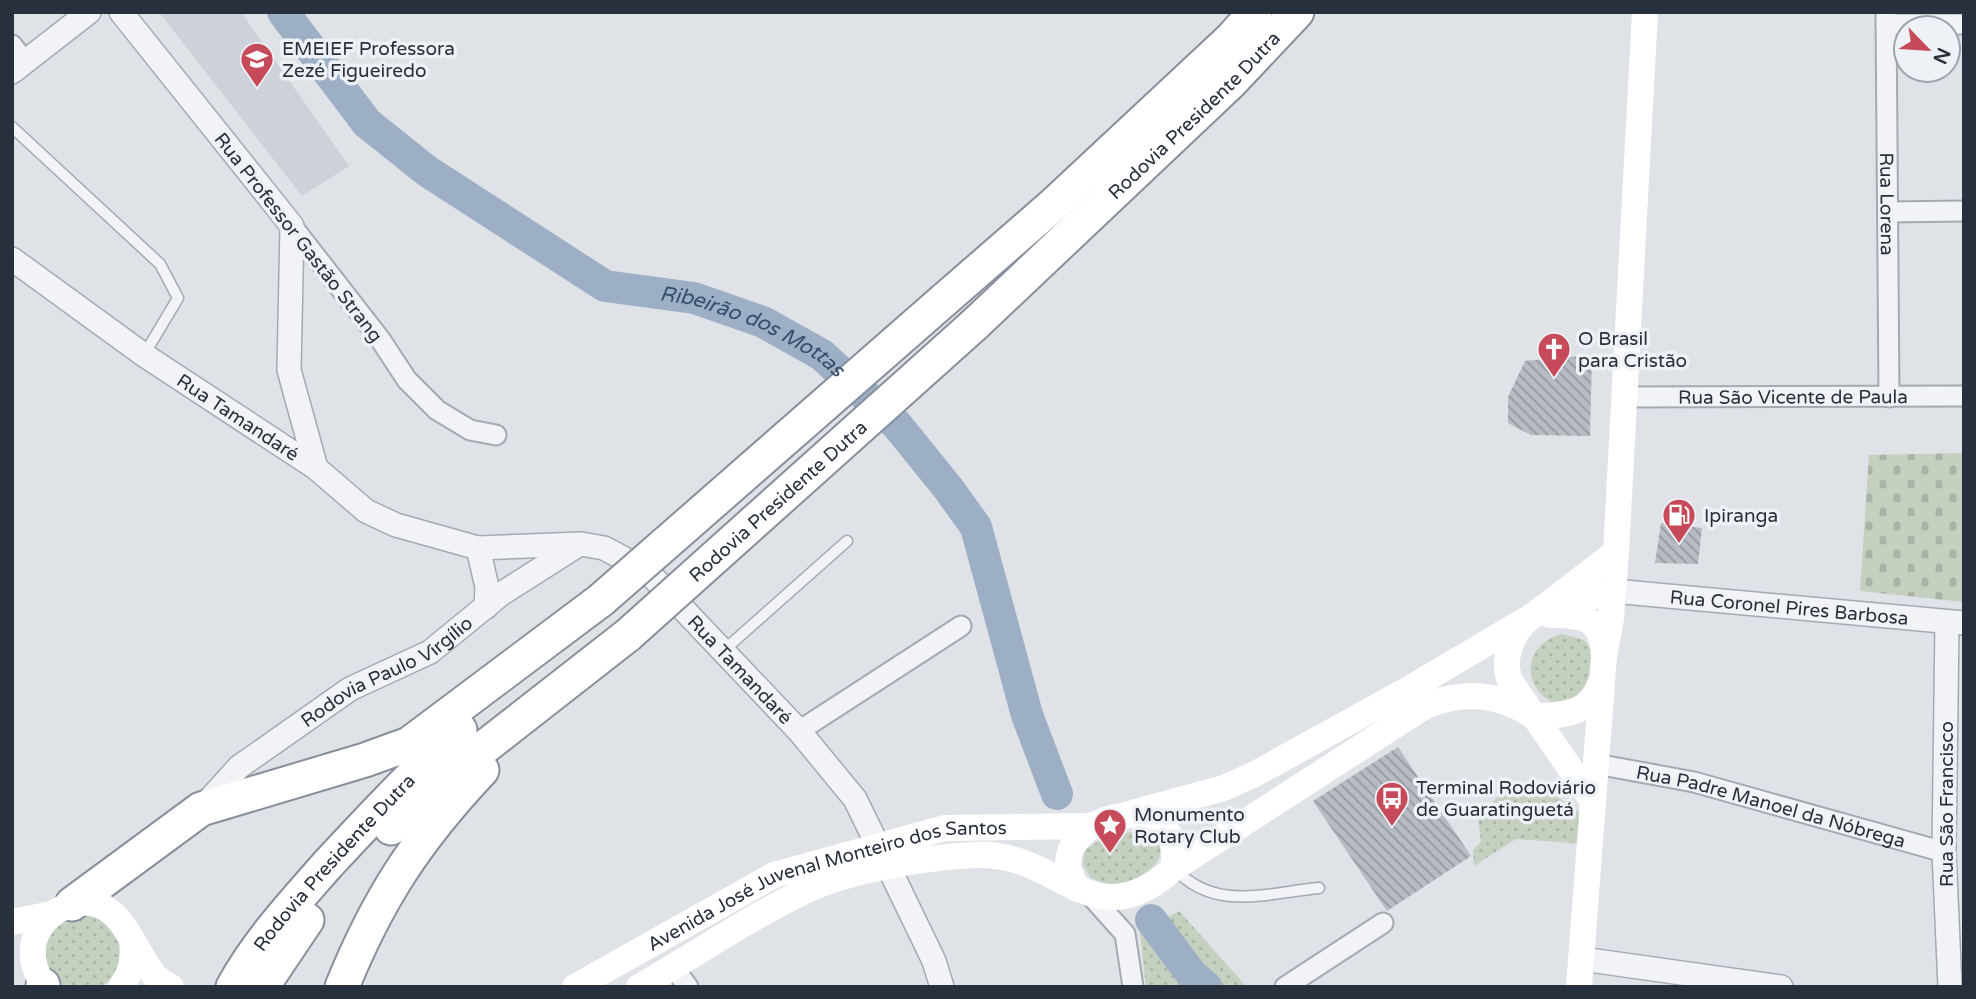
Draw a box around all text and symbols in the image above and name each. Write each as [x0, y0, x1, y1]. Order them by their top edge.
north arrow [1892, 14, 1962, 84]
street label: Rodovia Presidente Dutra [1104, 27, 1285, 204]
place label: EMEIEF Professora Zezé Figueiredo [282, 38, 455, 82]
school or university icon: EMEIEF Professora Zezé Figueiredo [238, 40, 276, 89]
text: N [1928, 44, 1955, 67]
street label: Rua Professor Gastão Strang [210, 128, 387, 347]
street label: Rua Lorena [1875, 152, 1898, 256]
water label: Ribeirão dos Mottas [658, 282, 851, 384]
place label: O Brasil para Cristão [1578, 328, 1687, 372]
church icon: O Brasil para Cristão [1535, 330, 1573, 379]
street label: Rua Tamandaré [172, 370, 303, 466]
street label: Rua São Vicente de Paula [1678, 386, 1908, 409]
street label: Rodovia Presidente Dutra [685, 416, 872, 587]
fuel station icon: Ipiranga [1660, 496, 1698, 545]
place label: Ipiranga [1704, 505, 1778, 527]
street label: Rua Coronel Pires Barbosa [1669, 586, 1909, 630]
street label: Rua Tamandaré [683, 611, 796, 729]
street label: Rodovia Paulo Virgílio [297, 612, 477, 732]
street label: Rua São Francisco [1936, 721, 1958, 887]
street label: Rua Padre Manoel da Nóbrega [1634, 762, 1908, 853]
street label: Rodovia Presidente Dutra [249, 770, 420, 956]
place label: Terminal Rodoviário de Guaratinguetá [1416, 777, 1596, 821]
bus stop icon: Terminal Rodoviário de Guaratinguetá [1373, 779, 1411, 828]
place label: Monumento Rotary Club [1134, 804, 1245, 848]
place icon: Monumento Rotary Club [1091, 806, 1129, 855]
street label: Avenida José Juvenal Monteiro dos Santos [644, 817, 1007, 956]

